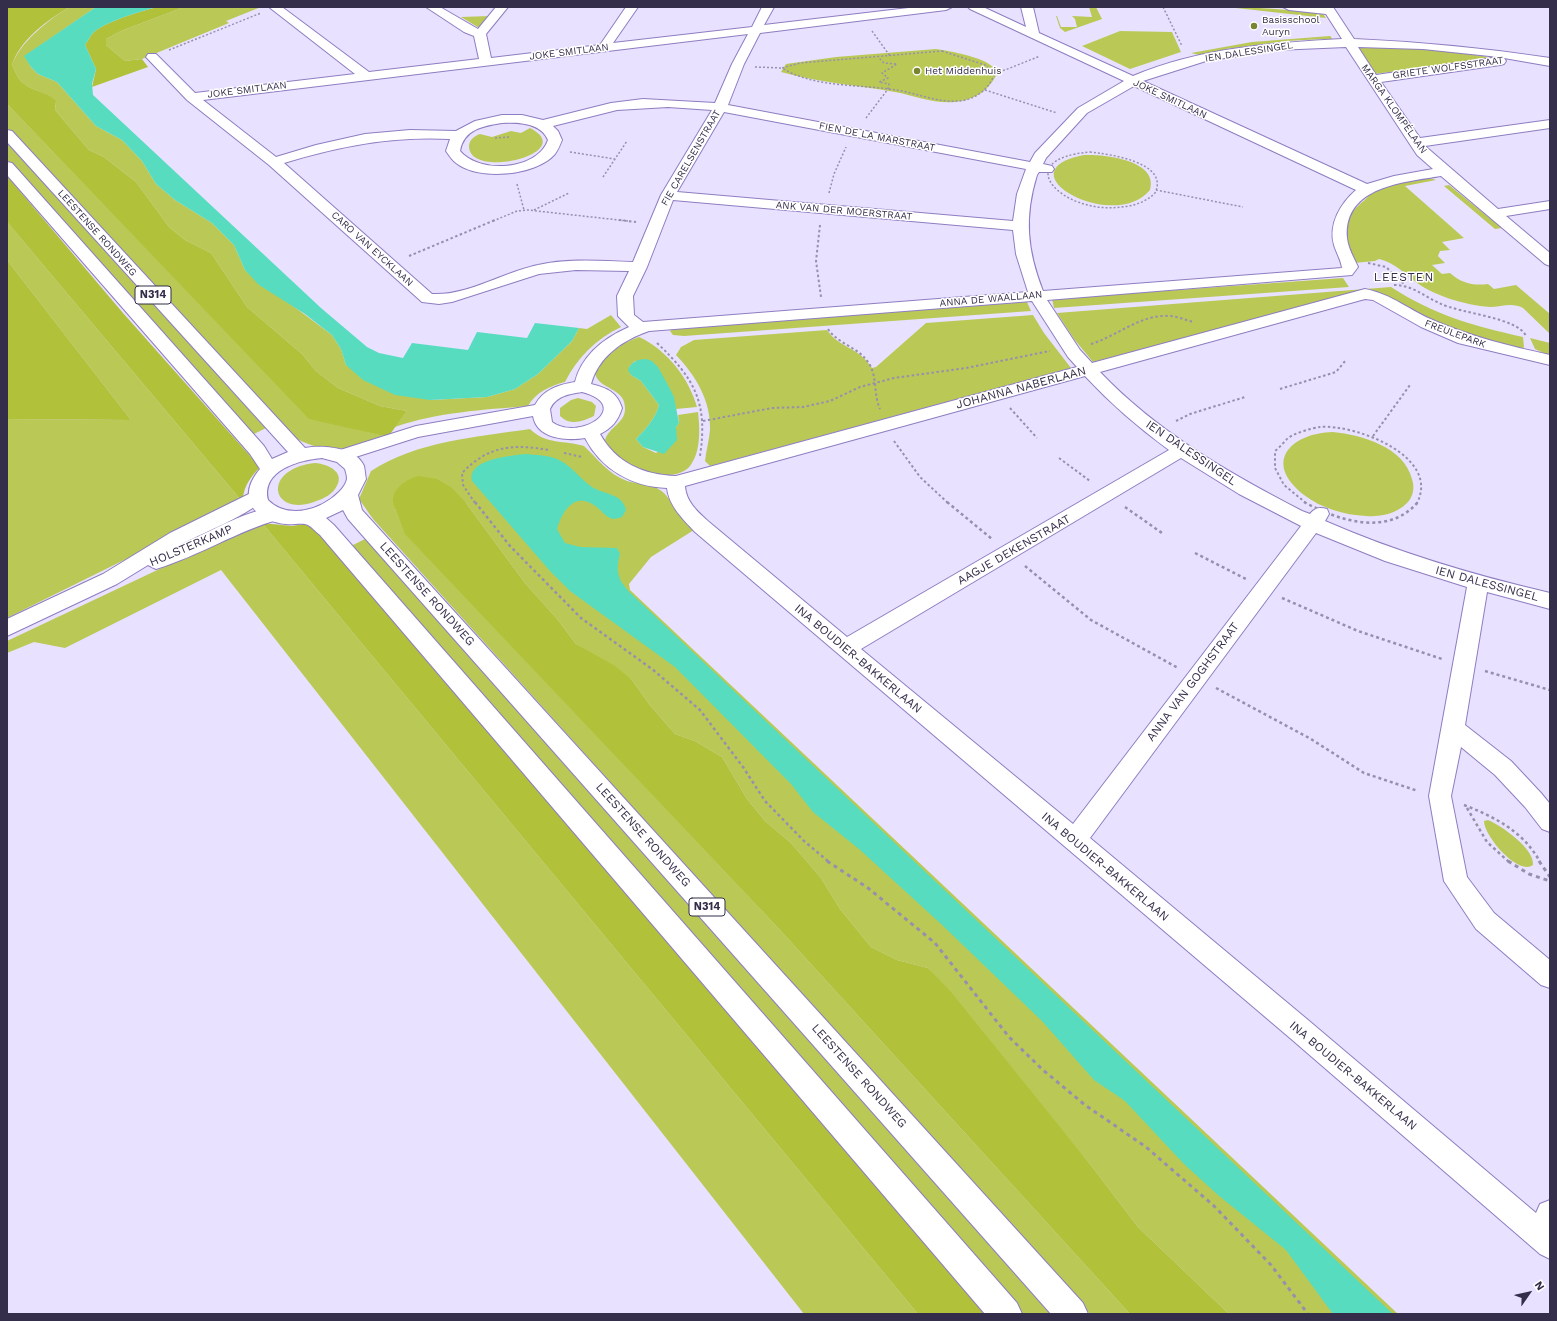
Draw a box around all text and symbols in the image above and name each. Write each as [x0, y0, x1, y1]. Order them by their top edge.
place label: Basisschool Auryn [1262, 14, 1320, 38]
marker: Basisschool Auryn [1249, 21, 1259, 31]
street label: IEN DALESSINGEL [1204, 39, 1294, 65]
street label: JOKE SMITLAAN [529, 41, 609, 63]
street label: GRIETE WOLFSSTRAAT [1392, 54, 1504, 82]
street label: MARGA KLOMPÉLAAN [1359, 62, 1429, 156]
place label: Het Middenhuis [925, 65, 1001, 77]
marker: Het Middenhuis [912, 66, 922, 76]
street label: JOKE SMITLAAN [1131, 77, 1209, 121]
street label: JOKE SMITLAAN [207, 79, 287, 101]
street label: FIE CARELSENSTRAAT [659, 108, 723, 208]
street label: FIEN DE LA MARSTRAAT [818, 120, 936, 154]
street label: LEESTENSE RONDWEG [55, 187, 139, 279]
street label: ANK VAN DER MOERSTRAAT [775, 199, 913, 223]
street label: CARO VAN EYCKLAAN [329, 209, 415, 289]
district label: LEESTEN [1374, 270, 1434, 284]
road number: N314 [135, 286, 171, 304]
street label: ANNA DE WAALLAAN [939, 289, 1043, 309]
street label: FREULEPARK [1423, 317, 1487, 351]
street label: JOHANNA NABERLAAN [954, 364, 1088, 412]
street label: IEN DALESSINGEL [1143, 417, 1239, 489]
street label: AAGJE DEKENSTRAAT [955, 512, 1073, 588]
street label: HOLSTERKAMP [147, 522, 235, 570]
street label: LEESTENSE RONDWEG [377, 539, 477, 649]
street label: IEN DALESSINGEL [1434, 563, 1540, 605]
street label: INA BOUDIER-BAKKERLAAN [791, 601, 925, 717]
street label: ANNA VAN GOGHSTRAAT [1144, 620, 1242, 744]
street label: LEESTENSE RONDWEG [593, 780, 693, 890]
street label: INA BOUDIER-BAKKERLAAN [1038, 809, 1172, 925]
road number: N314 [689, 898, 725, 916]
street label: INA BOUDIER-BAKKERLAAN [1286, 1018, 1420, 1134]
street label: LEESTENSE RONDWEG [809, 1021, 909, 1131]
north arrow [1509, 1273, 1549, 1313]
text: N [1532, 1279, 1547, 1293]

